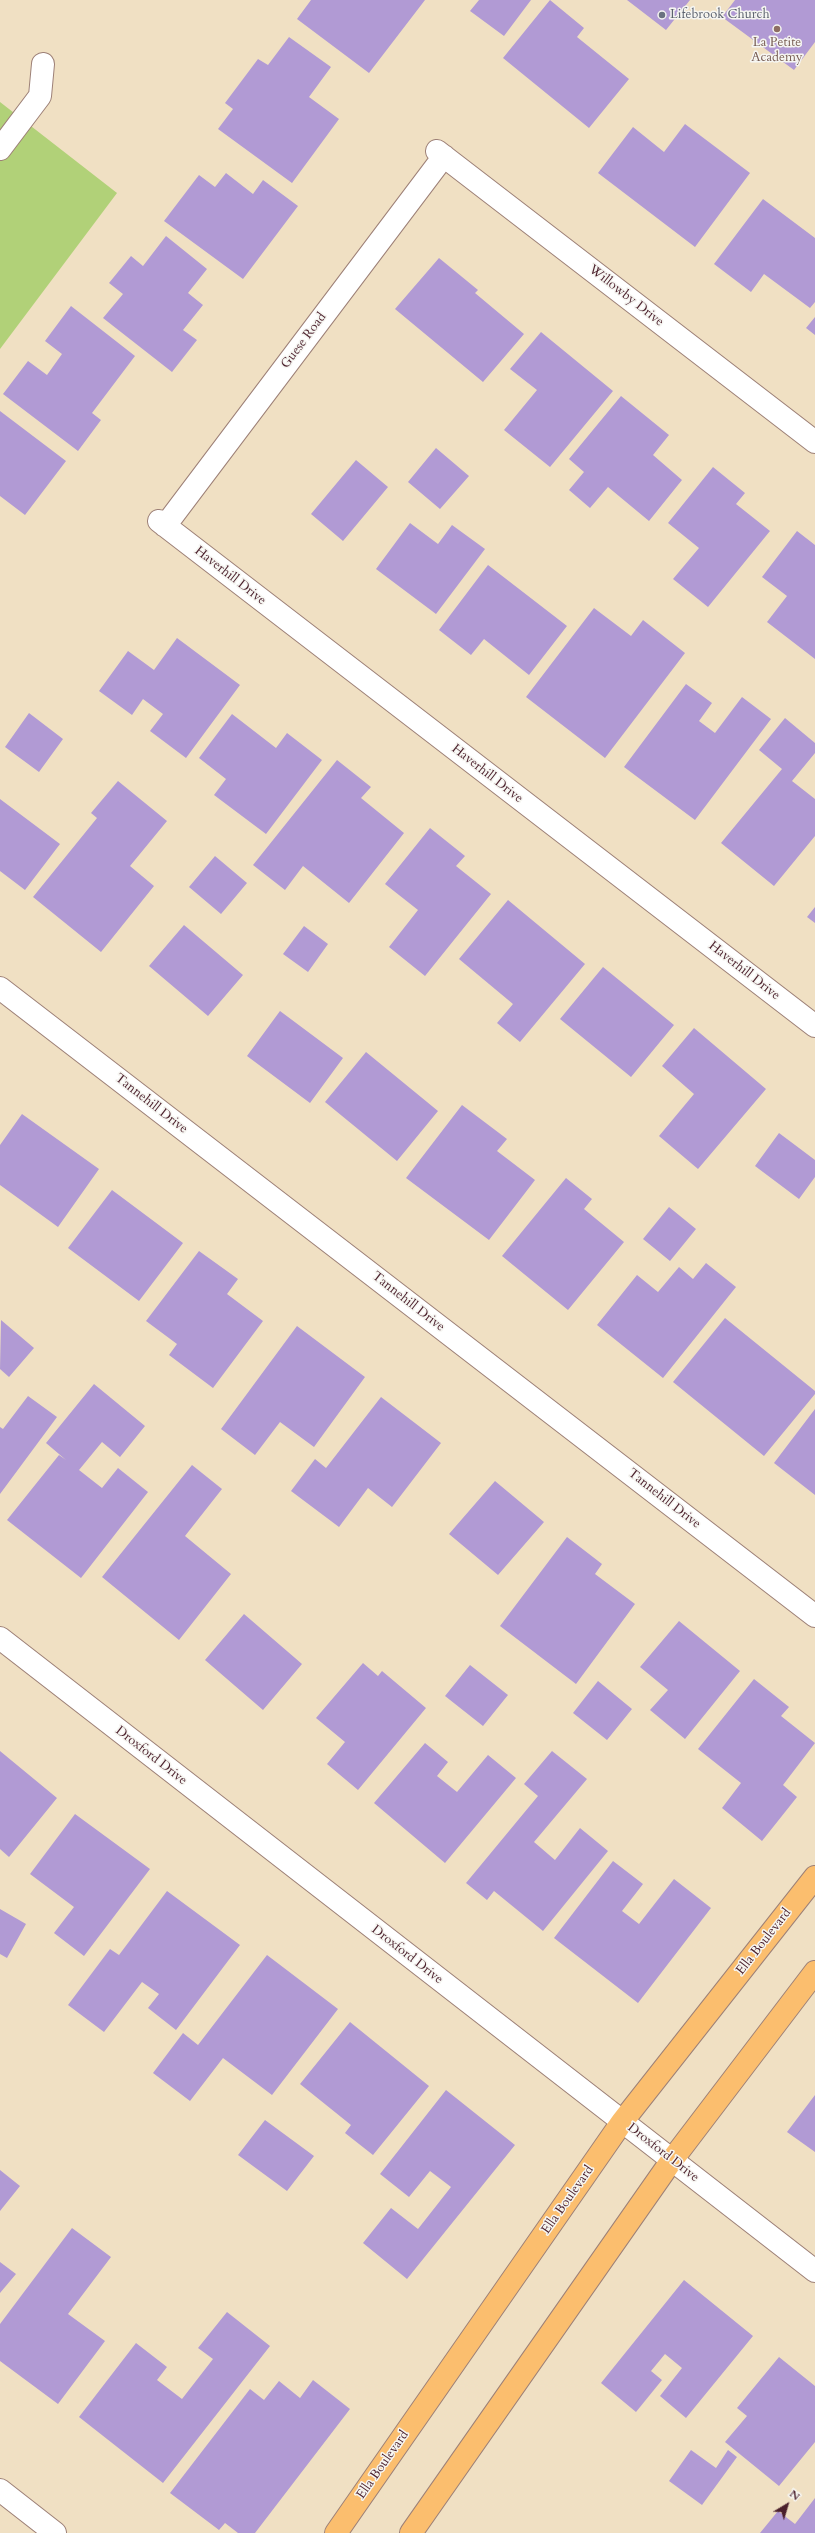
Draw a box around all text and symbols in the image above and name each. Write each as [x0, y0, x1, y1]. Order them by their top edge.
place label: Lifebrook Church [670, 7, 770, 23]
marker: Lifebrook Church [657, 10, 667, 20]
marker: La Petite Academy [772, 24, 782, 34]
place label: La Petite Academy [751, 35, 803, 66]
street label: Willowby Drive [585, 262, 667, 330]
street label: Guese Road [278, 310, 330, 372]
street label: Haverhill Drive [191, 543, 269, 609]
street label: Haverhill Drive [448, 741, 526, 807]
street label: Haverhill Drive [705, 938, 783, 1004]
street label: Tannehill Drive [111, 1071, 191, 1137]
street label: Tannehill Drive [368, 1269, 448, 1335]
street label: Tannehill Drive [624, 1466, 704, 1532]
street label: Droxford Drive [112, 1723, 190, 1789]
street label: Ella Boulevard [733, 1906, 795, 1978]
street label: Droxford Drive [368, 1922, 446, 1988]
street label: Droxford Drive [624, 2120, 702, 2186]
street label: Ella Boulevard [539, 2163, 597, 2237]
street label: Ella Boulevard [354, 2428, 412, 2502]
north arrow [767, 2485, 807, 2525]
text: N [786, 2486, 803, 2504]

